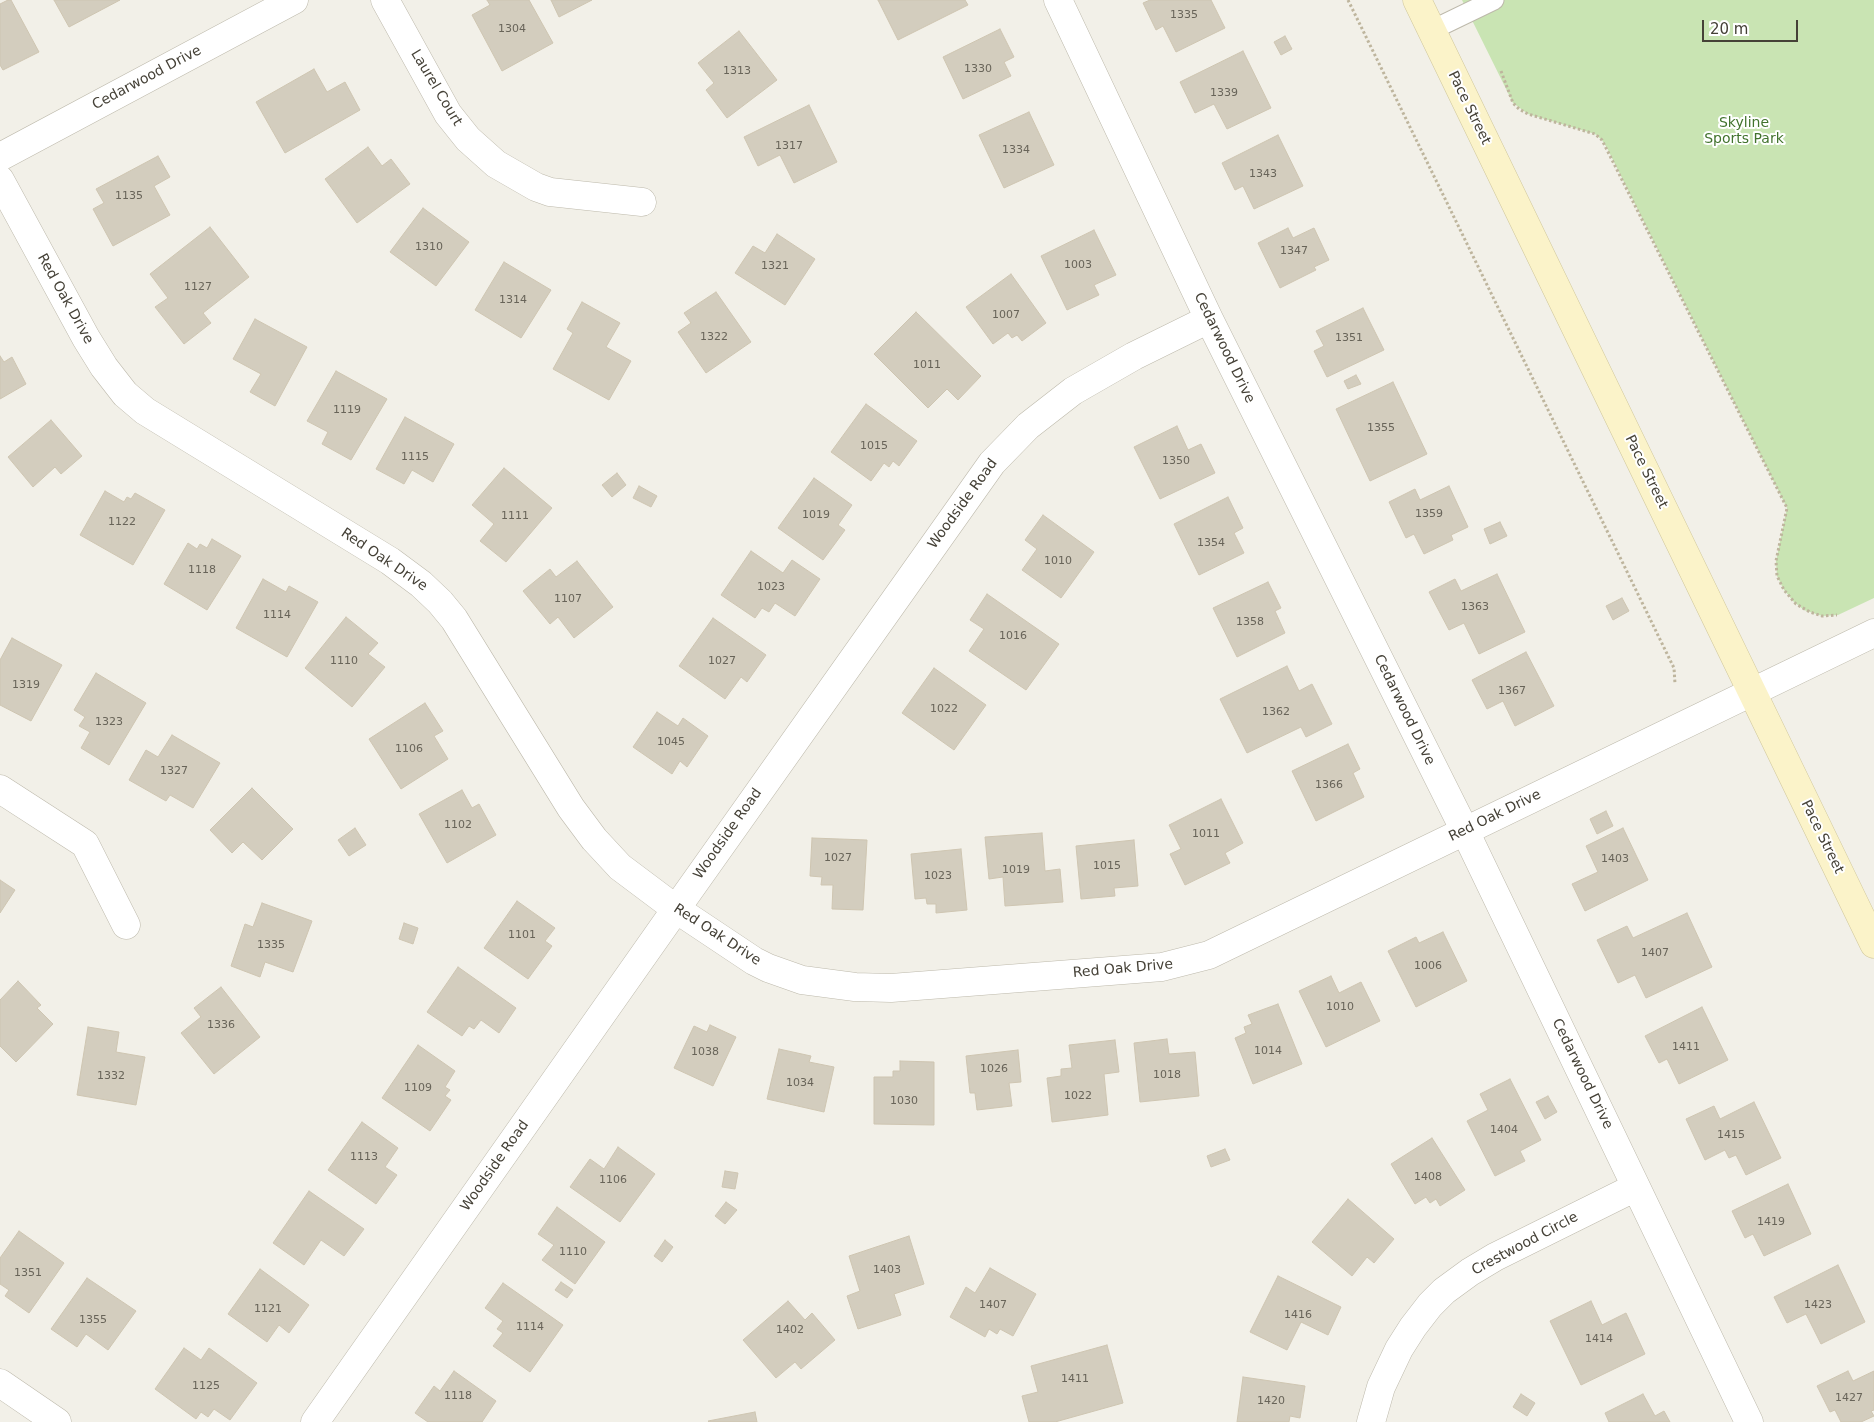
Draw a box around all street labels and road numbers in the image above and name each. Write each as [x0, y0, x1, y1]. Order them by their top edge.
street label: Cedarwood Drive [90, 42, 204, 114]
street label: Laurel Court [407, 47, 465, 129]
street label: Pace Street [1444, 69, 1494, 147]
street label: Red Oak Drive [33, 251, 97, 347]
street label: Cedarwood Drive [1190, 290, 1258, 406]
street label: Pace Street [1621, 433, 1671, 511]
street label: Woodside Road [925, 456, 1001, 552]
street label: Red Oak Drive [338, 525, 430, 595]
street label: Cedarwood Drive [1370, 652, 1438, 768]
street label: Woodside Road [690, 785, 766, 883]
street label: Red Oak Drive [1446, 786, 1544, 846]
street label: Pace Street [1797, 798, 1847, 876]
street label: Red Oak Drive [670, 901, 764, 969]
street label: Red Oak Drive [1072, 956, 1174, 982]
street label: Cedarwood Drive [1548, 1016, 1616, 1132]
street label: Woodside Road [457, 1117, 533, 1215]
street label: Crestwood Circle [1469, 1209, 1581, 1279]

